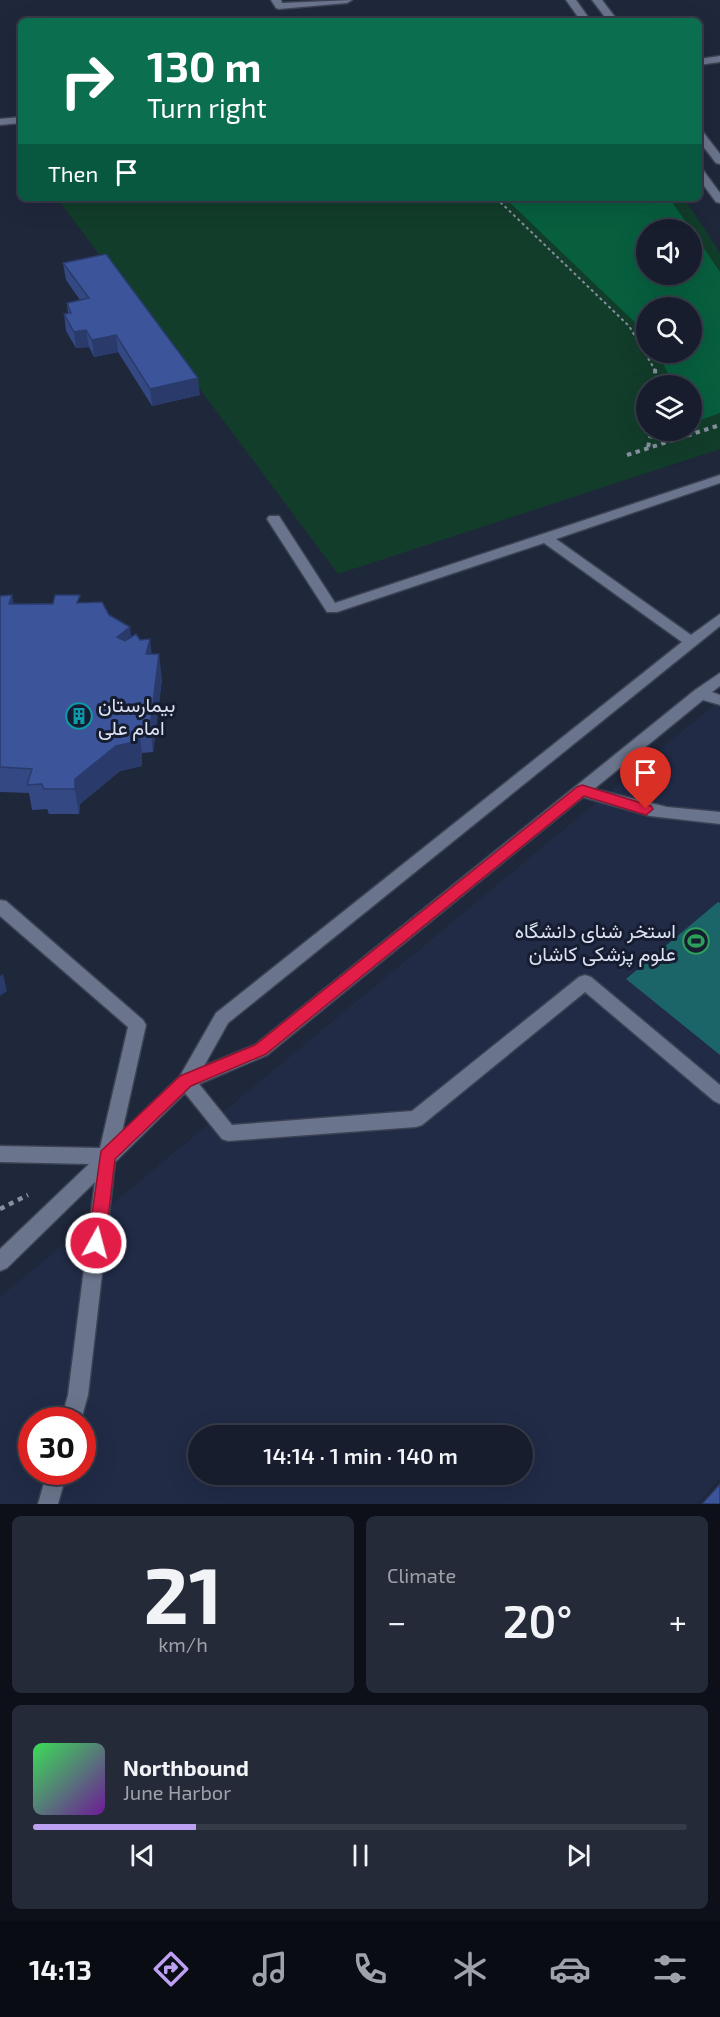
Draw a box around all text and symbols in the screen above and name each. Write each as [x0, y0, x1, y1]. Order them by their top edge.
text: 130 m [147, 40, 262, 90]
icon: right [48, 42, 126, 120]
text: Turn right [147, 91, 267, 123]
icon: arrive [110, 156, 143, 189]
text: Then [48, 160, 98, 186]
map controls [636, 219, 702, 441]
button: sound [636, 219, 702, 285]
button: search [636, 297, 702, 363]
button: layers [636, 375, 702, 441]
place label: بیمارستان امام علی [98, 692, 175, 741]
building icon: بیمارستان امام علی [64, 701, 94, 731]
pin [620, 747, 671, 809]
icon: arrive [629, 756, 662, 789]
place label: استخر شنای دانشگاه علوم پزشکی کاشان [515, 918, 676, 968]
sports icon: استخر شنای دانشگاه علوم پزشکی کاشان [681, 926, 711, 956]
position arrow [64, 1211, 128, 1275]
speed limit sign: 30 [18, 1407, 96, 1485]
text: 14:14 · 1 min · 140 m [263, 1442, 458, 1468]
text: 21 [143, 1546, 223, 1640]
text: Climate [387, 1563, 456, 1587]
text: 20° [503, 1593, 572, 1647]
text: − [387, 1601, 406, 1641]
text: + [669, 1601, 687, 1641]
text: km/h [158, 1632, 208, 1656]
text: Northbound [123, 1754, 249, 1780]
text: June Harbor [123, 1780, 231, 1804]
icon: previous [126, 1839, 159, 1872]
icon: pause [344, 1839, 377, 1872]
icon: next [562, 1839, 595, 1872]
icon: directions [150, 1948, 192, 1990]
icon: music [249, 1948, 291, 1990]
icon: phone [349, 1948, 391, 1990]
icon: climate [449, 1948, 491, 1990]
icon: car [549, 1948, 591, 1990]
icon: filters [649, 1948, 691, 1990]
text: 14:13 [29, 1953, 92, 1985]

